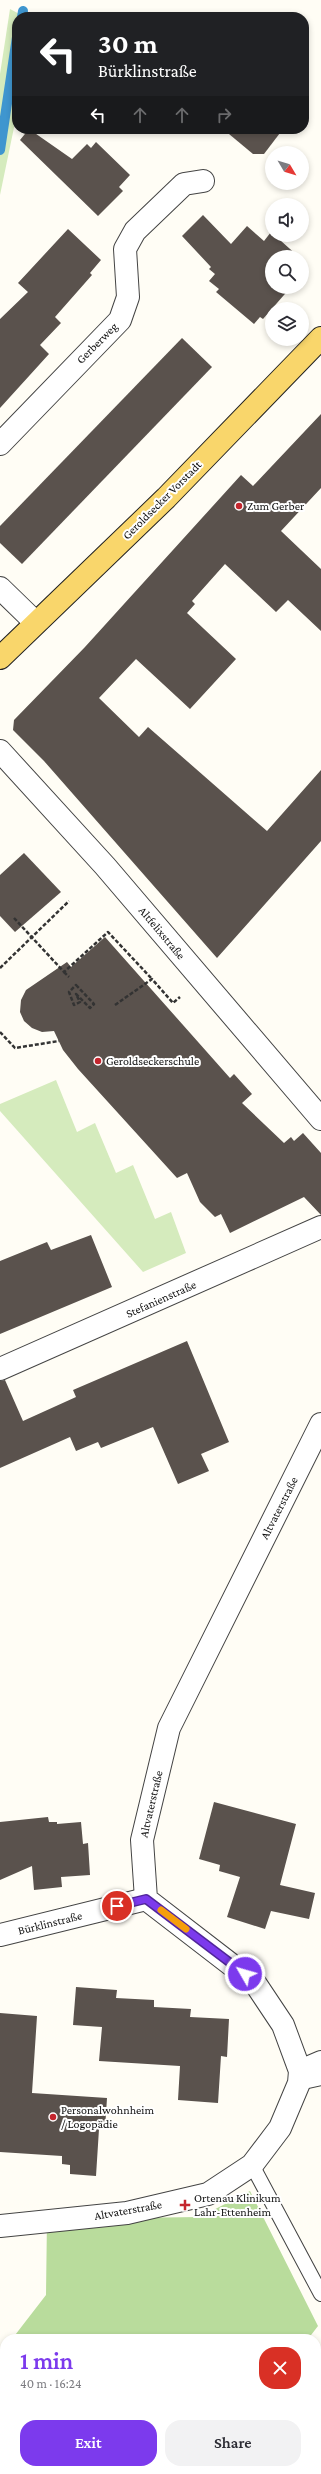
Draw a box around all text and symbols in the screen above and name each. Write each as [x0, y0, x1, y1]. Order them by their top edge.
icon: left [32, 28, 84, 80]
text: 30 m [98, 28, 158, 59]
text: Bürklinstraße [98, 61, 197, 81]
icon: left [87, 104, 109, 126]
icon: ahead [129, 104, 151, 126]
icon: ahead [171, 104, 193, 126]
icon: right [213, 104, 235, 126]
north arrow [265, 146, 309, 190]
map controls [265, 146, 309, 346]
button: sound [265, 198, 309, 242]
button: search [265, 250, 309, 294]
button: layers [265, 302, 309, 346]
street label: Gerberweg [73, 319, 121, 367]
street label: Geroldsecker Vorstadt [120, 457, 205, 542]
place label: Zum Gerber [247, 499, 305, 513]
marker: Zum Gerber [234, 501, 244, 511]
street label: Altfelixstraße [136, 904, 188, 962]
place label: Geroldseckerschule [106, 1054, 199, 1068]
marker: Geroldseckerschule [93, 1056, 103, 1066]
street label: Stefanienstraße [124, 1277, 198, 1321]
street label: Altvaterstraße [257, 1474, 301, 1542]
street label: Altvaterstraße [136, 1769, 166, 1839]
pin [100, 1889, 134, 1923]
icon: arrive [106, 1895, 128, 1917]
street label: Bürklinstraße [16, 1908, 84, 1938]
position arrow [224, 1953, 266, 1995]
place label: Personalwohnheim / Logopädie [61, 2103, 154, 2131]
marker: Personalwohnheim / Logopädie [48, 2112, 58, 2122]
place label: Ortenau Klinikum Lahr-Ettenheim [194, 2191, 281, 2219]
street label: Altvaterstraße [93, 2197, 163, 2223]
marker: Ortenau Klinikum Lahr-Ettenheim [179, 2199, 191, 2211]
text: 1 min [20, 2347, 73, 2374]
button: close [259, 2347, 301, 2389]
text: 40 m · 16:24 [20, 2376, 82, 2391]
button: Exit [20, 2420, 157, 2466]
button: Share [165, 2420, 301, 2466]

